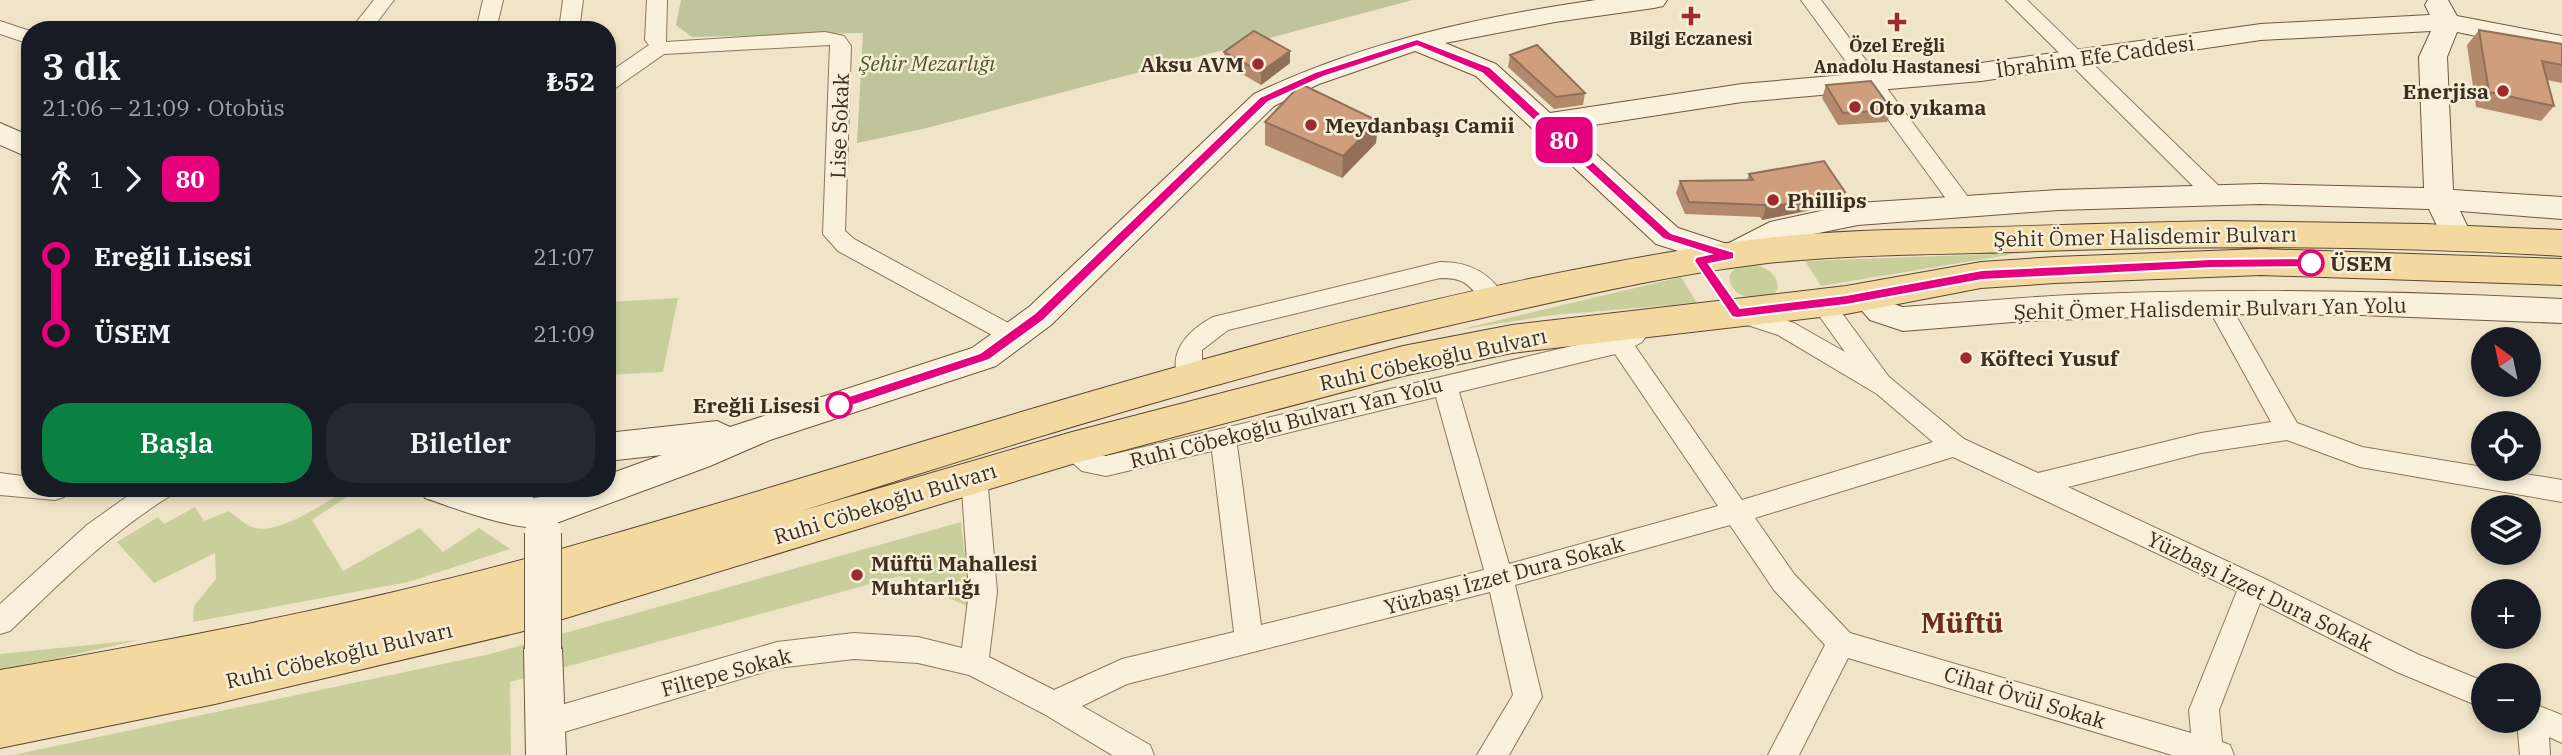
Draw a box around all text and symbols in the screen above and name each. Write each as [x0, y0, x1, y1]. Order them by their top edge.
marker: Bilgi Eczanesi [1683, 8, 1699, 24]
marker: Özel Ereğli Anadolu Hastanesi [1887, 12, 1907, 32]
place label: Bilgi Eczanesi [1629, 27, 1753, 50]
street label: İbrahim Efe Caddesi [1994, 28, 2196, 84]
place label: Özel Ereğli Anadolu Hastanesi [1814, 34, 1980, 78]
text: 3 dk [42, 41, 120, 90]
park label: Şehir Mezarlığı [858, 49, 996, 77]
place label: Aksu AVM [1141, 50, 1244, 78]
marker: Aksu AVM [1250, 56, 1266, 72]
text: ₺52 [546, 64, 595, 98]
street label: Lise Sokak [823, 72, 855, 179]
place label: Enerjisa [2403, 77, 2489, 105]
marker: Enerjisa [2495, 83, 2511, 99]
text: 21:06 – 21:09 · Otobüs [42, 92, 285, 122]
place label: Oto yıkama [1869, 93, 1986, 121]
marker: Oto yıkama [1847, 99, 1863, 115]
place label: Meydanbaşı Camii [1325, 111, 1514, 139]
marker: Meydanbaşı Camii [1303, 117, 1319, 133]
line badge: 80 [1532, 117, 1596, 163]
text: 80 [1550, 124, 1578, 156]
icon: walk [42, 160, 80, 198]
icon: forward [114, 160, 152, 198]
text: 80 [176, 163, 205, 195]
text: 1 [90, 164, 104, 194]
place label: Phillips [1787, 186, 1867, 214]
marker: Phillips [1765, 192, 1781, 208]
street label: Şehit Ömer Halisdemir Bulvarı [1993, 219, 2297, 253]
text: Ereğli Lisesi [94, 239, 252, 273]
text: 21:07 [533, 241, 595, 271]
place label: ÜSEM [2330, 249, 2392, 277]
marker: ÜSEM [2298, 250, 2324, 276]
street label: Şehit Ömer Halisdemir Bulvarı Yan Yolu [2013, 291, 2407, 325]
text: ÜSEM [94, 316, 171, 350]
text: 21:09 [533, 318, 595, 348]
street label: Ruhi Cöbekoğlu Bulvarı [1317, 321, 1549, 397]
north arrow [2471, 327, 2541, 397]
map controls [2471, 327, 2541, 733]
place label: Köfteci Yusuf [1980, 344, 2120, 372]
marker: Köfteci Yusuf [1958, 350, 1974, 366]
street label: Ruhi Cöbekoğlu Bulvarı Yan Yolu [1127, 370, 1445, 474]
place label: Ereğli Lisesi [693, 391, 820, 419]
marker: Ereğli Lisesi [826, 392, 852, 418]
button: Başla [42, 403, 312, 483]
button: Biletler [326, 403, 595, 483]
button: locate [2471, 411, 2541, 481]
street label: Ruhi Cöbekoğlu Bulvarı [770, 456, 1000, 550]
button: layers [2471, 495, 2541, 565]
street label: Yüzbaşı İzzet Dura Sokak [2143, 524, 2378, 658]
street label: Yüzbaşı İzzet Dura Sokak [1381, 529, 1628, 621]
place label: Müftü Mahallesi Muhtarlığı [871, 549, 1038, 601]
marker: Müftü Mahallesi Muhtarlığı [849, 567, 865, 583]
button: + [2471, 579, 2541, 649]
district label: Müftü [1921, 604, 2003, 641]
street label: Ruhi Cöbekoğlu Bulvarı [223, 615, 455, 695]
street label: Filtepe Sokak [658, 641, 795, 703]
street label: Cihat Övül Sokak [1941, 659, 2110, 735]
button: − [2471, 663, 2541, 733]

